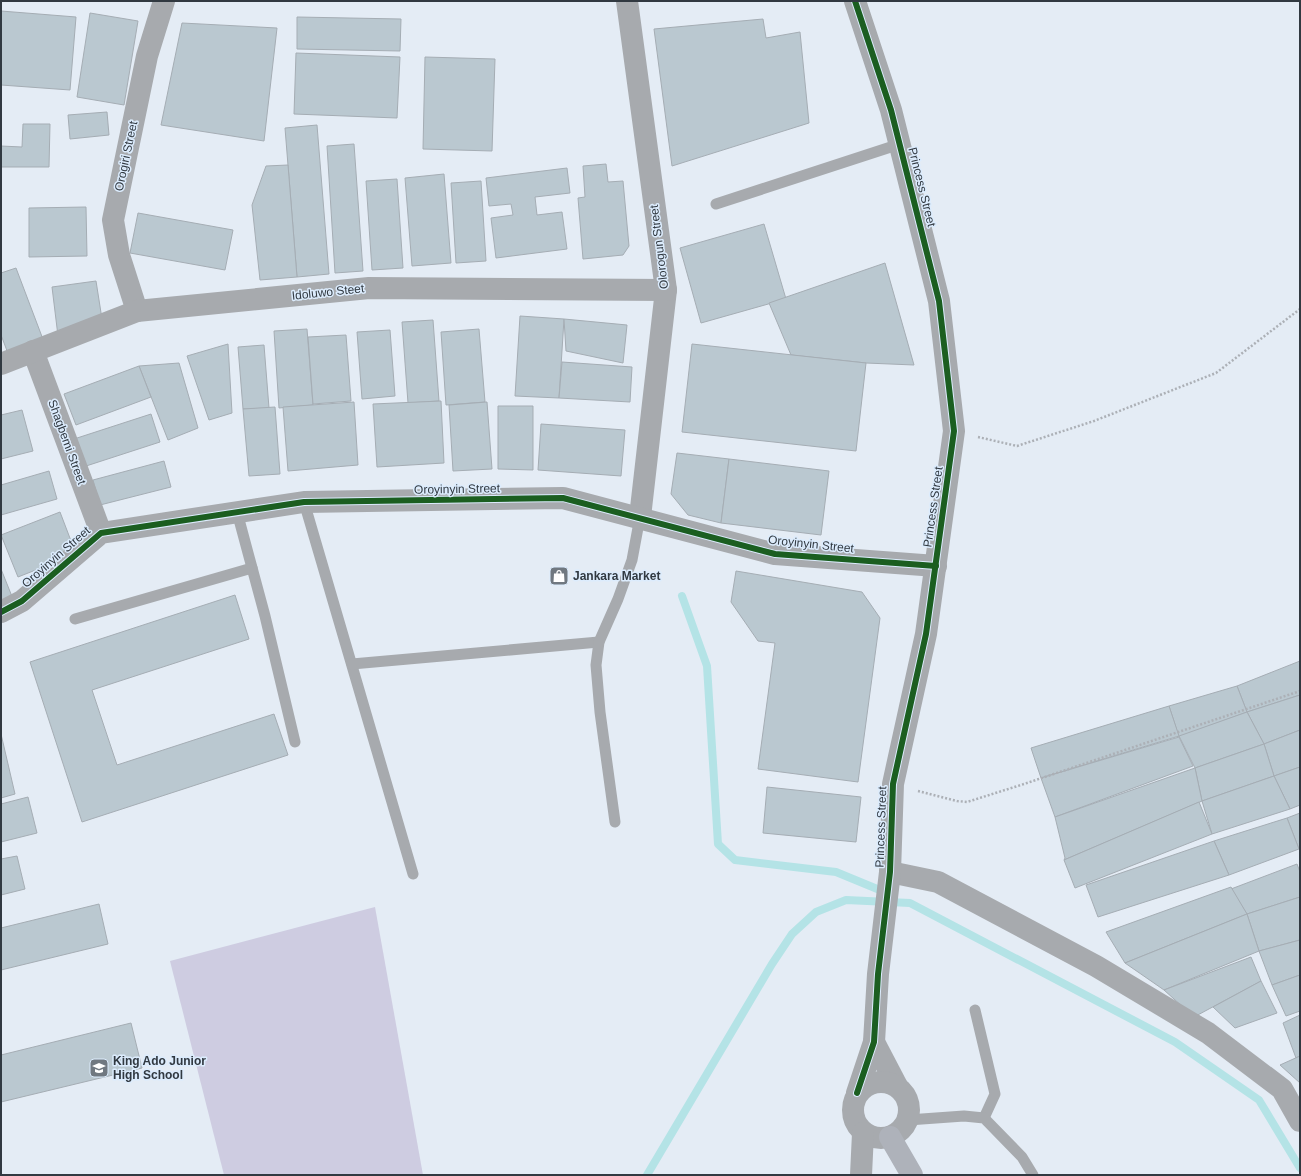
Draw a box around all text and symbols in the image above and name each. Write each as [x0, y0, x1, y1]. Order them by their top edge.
street label: Orogiri Street [112, 119, 140, 192]
street label: Princess Street [905, 146, 939, 229]
street label: Olorogun Street [647, 203, 671, 290]
street label: Idoluwo Steet [291, 281, 366, 303]
street label: Shagbemi Street [45, 398, 89, 487]
street label: Princess Street [920, 465, 946, 548]
street label: Oroyinyin Street [414, 481, 501, 497]
street label: Oroyinyin Street [19, 523, 94, 591]
street label: Oroyinyin Street [767, 533, 855, 556]
shop icon: Jankara Market [548, 565, 570, 587]
place label: Jankara Market [573, 569, 660, 583]
street label: Princess Street [873, 785, 889, 868]
place label: King Ado Junior High School [113, 1054, 206, 1082]
school or university icon: King Ado Junior High School [88, 1057, 110, 1079]

